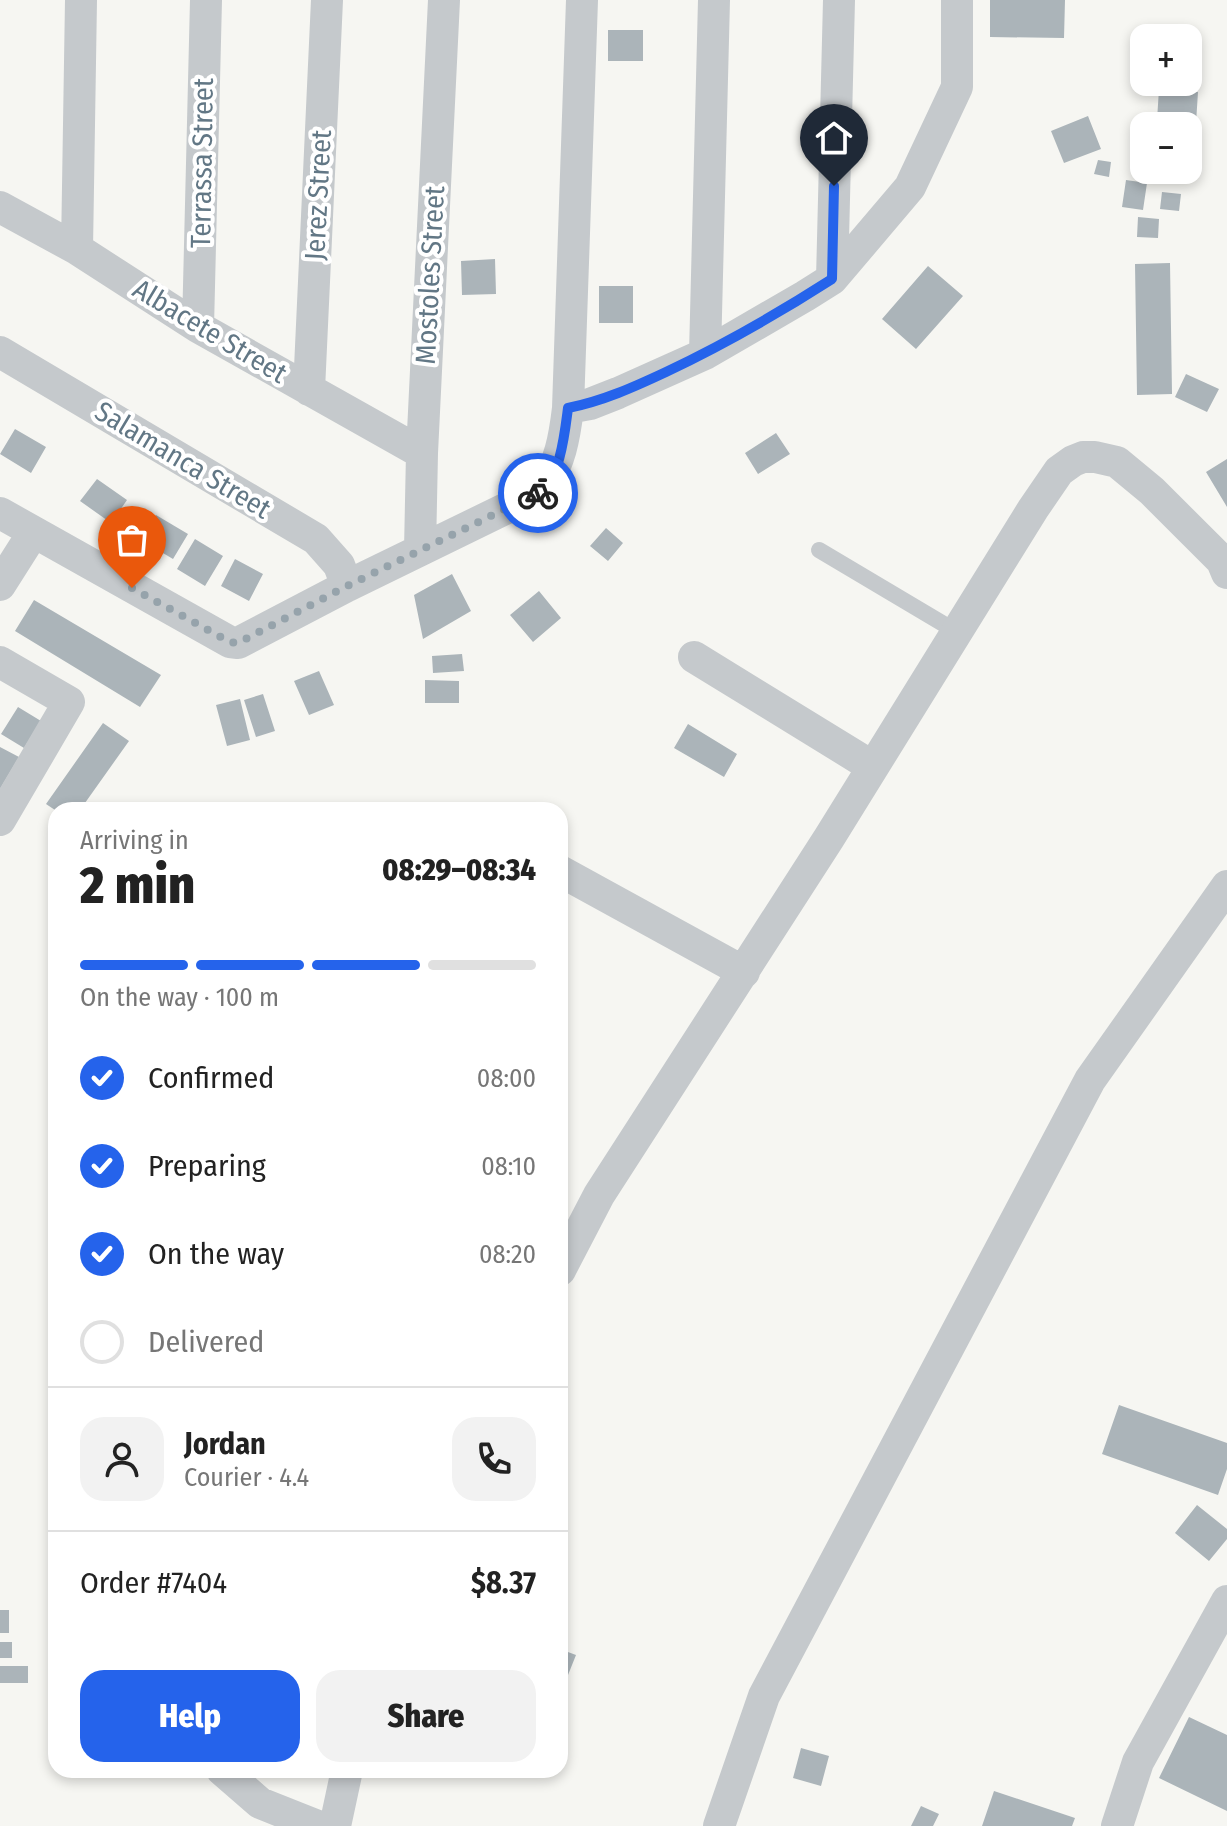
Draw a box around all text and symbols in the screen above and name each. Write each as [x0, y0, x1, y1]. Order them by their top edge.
map controls [1130, 24, 1202, 184]
button: + [1130, 24, 1202, 96]
street label: Terrassa Street [184, 77, 220, 248]
pin [800, 104, 868, 186]
button: − [1130, 112, 1202, 184]
icon: home [812, 116, 856, 160]
street label: Jerez Street [298, 128, 338, 261]
street label: Mostoles Street [409, 184, 451, 365]
street label: Albacete Street [127, 272, 294, 390]
street label: Salamanca Street [89, 395, 278, 526]
courier [498, 453, 578, 533]
icon: bike [516, 471, 560, 515]
pin [98, 506, 166, 588]
icon: bag [110, 518, 154, 562]
text: Arriving in [80, 825, 189, 856]
text: 08:29–08:34 [382, 852, 536, 888]
text: 2 min [80, 854, 195, 917]
text: On the way · 100 m [80, 982, 279, 1013]
icon: check [80, 1056, 124, 1100]
text: Confirmed [148, 1060, 274, 1096]
text: 08:00 [477, 1063, 536, 1094]
icon: check [80, 1144, 124, 1188]
text: Preparing [148, 1148, 266, 1184]
text: 08:10 [481, 1151, 536, 1182]
icon: check [80, 1232, 124, 1276]
text: On the way [148, 1236, 284, 1272]
text: 08:20 [479, 1239, 536, 1270]
text: Delivered [148, 1324, 264, 1360]
button: person [80, 1417, 164, 1501]
button: phone [452, 1417, 536, 1501]
text: Jordan [184, 1426, 266, 1462]
text: Courier · 4.4 [184, 1462, 309, 1493]
text: Order #7404 [80, 1565, 227, 1601]
text: $8.37 [471, 1565, 536, 1601]
button: Help [80, 1670, 300, 1762]
button: Share [316, 1670, 536, 1762]

